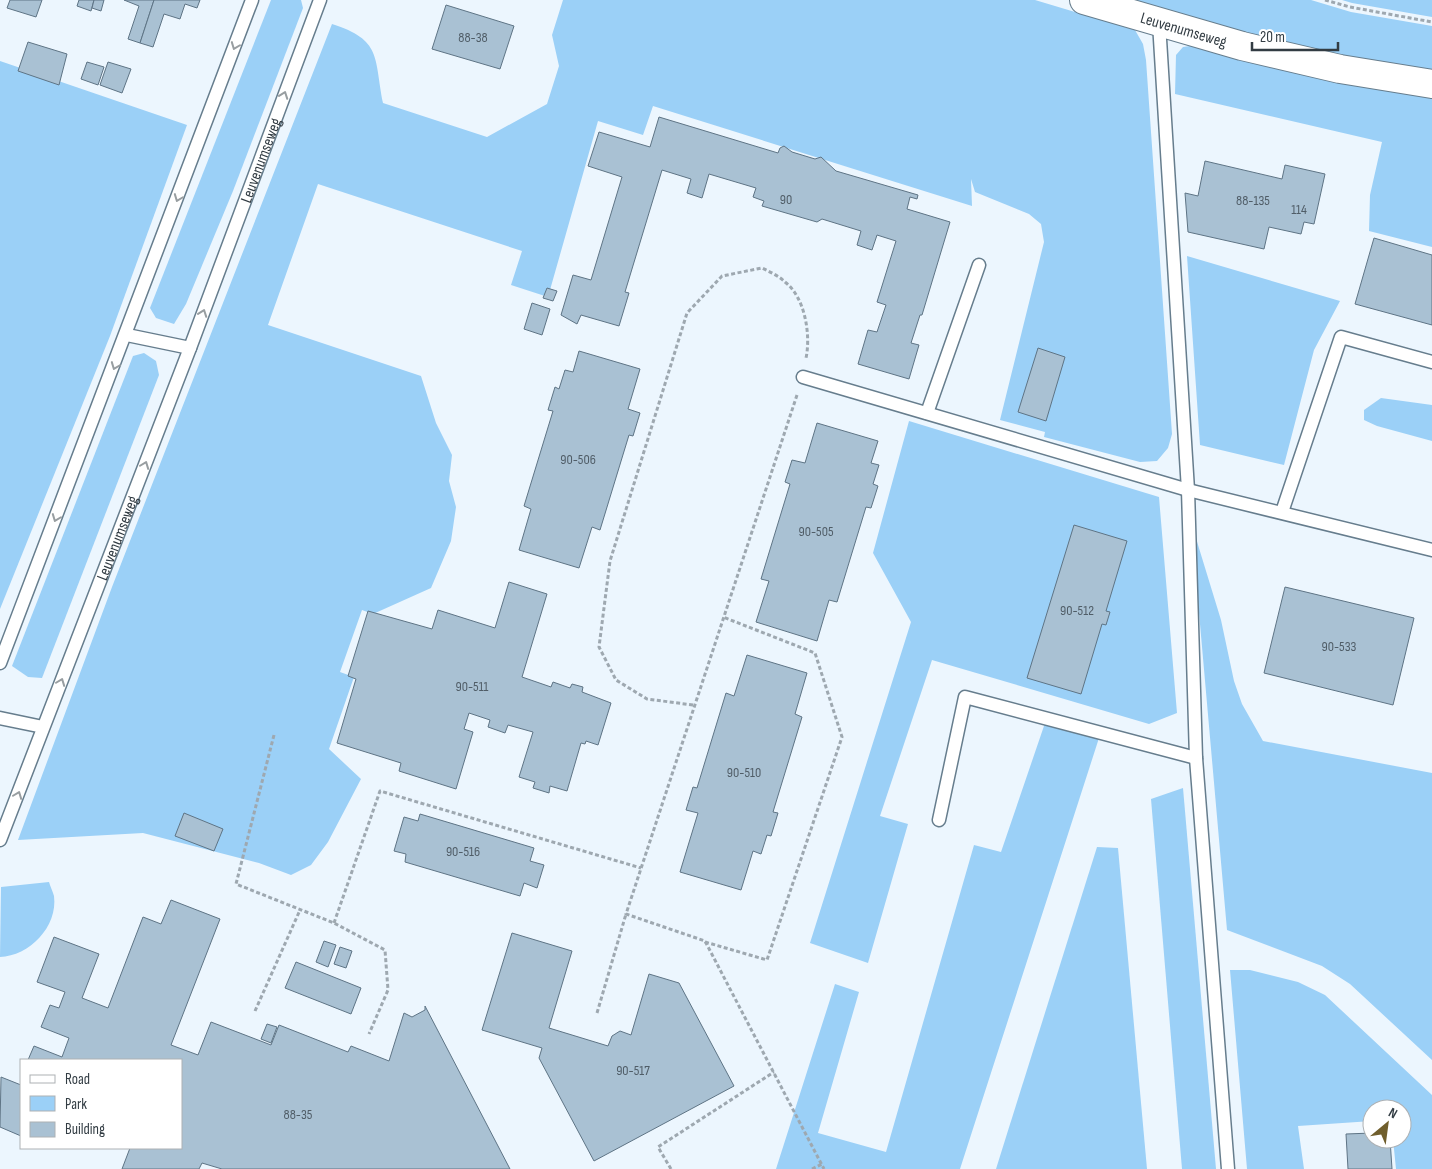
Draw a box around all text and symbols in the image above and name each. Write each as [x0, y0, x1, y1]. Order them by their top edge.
street label: Leuvenumseweg [1138, 9, 1229, 52]
scale bar [1252, 20, 1338, 52]
text: 20 m [1260, 28, 1285, 47]
house number: 88-38 [458, 29, 488, 46]
one-way arrow [231, 41, 241, 49]
one-way arrow [278, 91, 288, 100]
street label: Leuvenumseweg [237, 116, 286, 206]
house number: 90 [780, 191, 792, 208]
house number: 88-135 [1236, 192, 1270, 209]
one-way arrow [174, 193, 184, 202]
house number: 114 [1291, 201, 1307, 218]
one-way arrow [197, 309, 207, 318]
one-way arrow [110, 361, 121, 370]
house number: 90-506 [560, 451, 596, 468]
one-way arrow [139, 461, 149, 470]
street label: Leuvenumseweg [93, 493, 143, 583]
one-way arrow [52, 513, 62, 522]
house number: 90-505 [798, 523, 834, 540]
house number: 90-512 [1060, 602, 1094, 619]
house number: 90-533 [1322, 638, 1357, 655]
one-way arrow [55, 678, 65, 686]
house number: 90-511 [455, 678, 489, 695]
house number: 90-510 [727, 764, 761, 781]
one-way arrow [12, 791, 22, 799]
house number: 90-516 [446, 843, 480, 860]
legend [20, 1059, 182, 1149]
house number: 90-517 [616, 1062, 650, 1079]
text: Road [65, 1070, 90, 1089]
text: Park [65, 1095, 87, 1114]
north arrow [1362, 1099, 1412, 1149]
text: N [1386, 1104, 1400, 1122]
house number: 88-35 [284, 1106, 313, 1123]
text: Building [65, 1120, 105, 1139]

